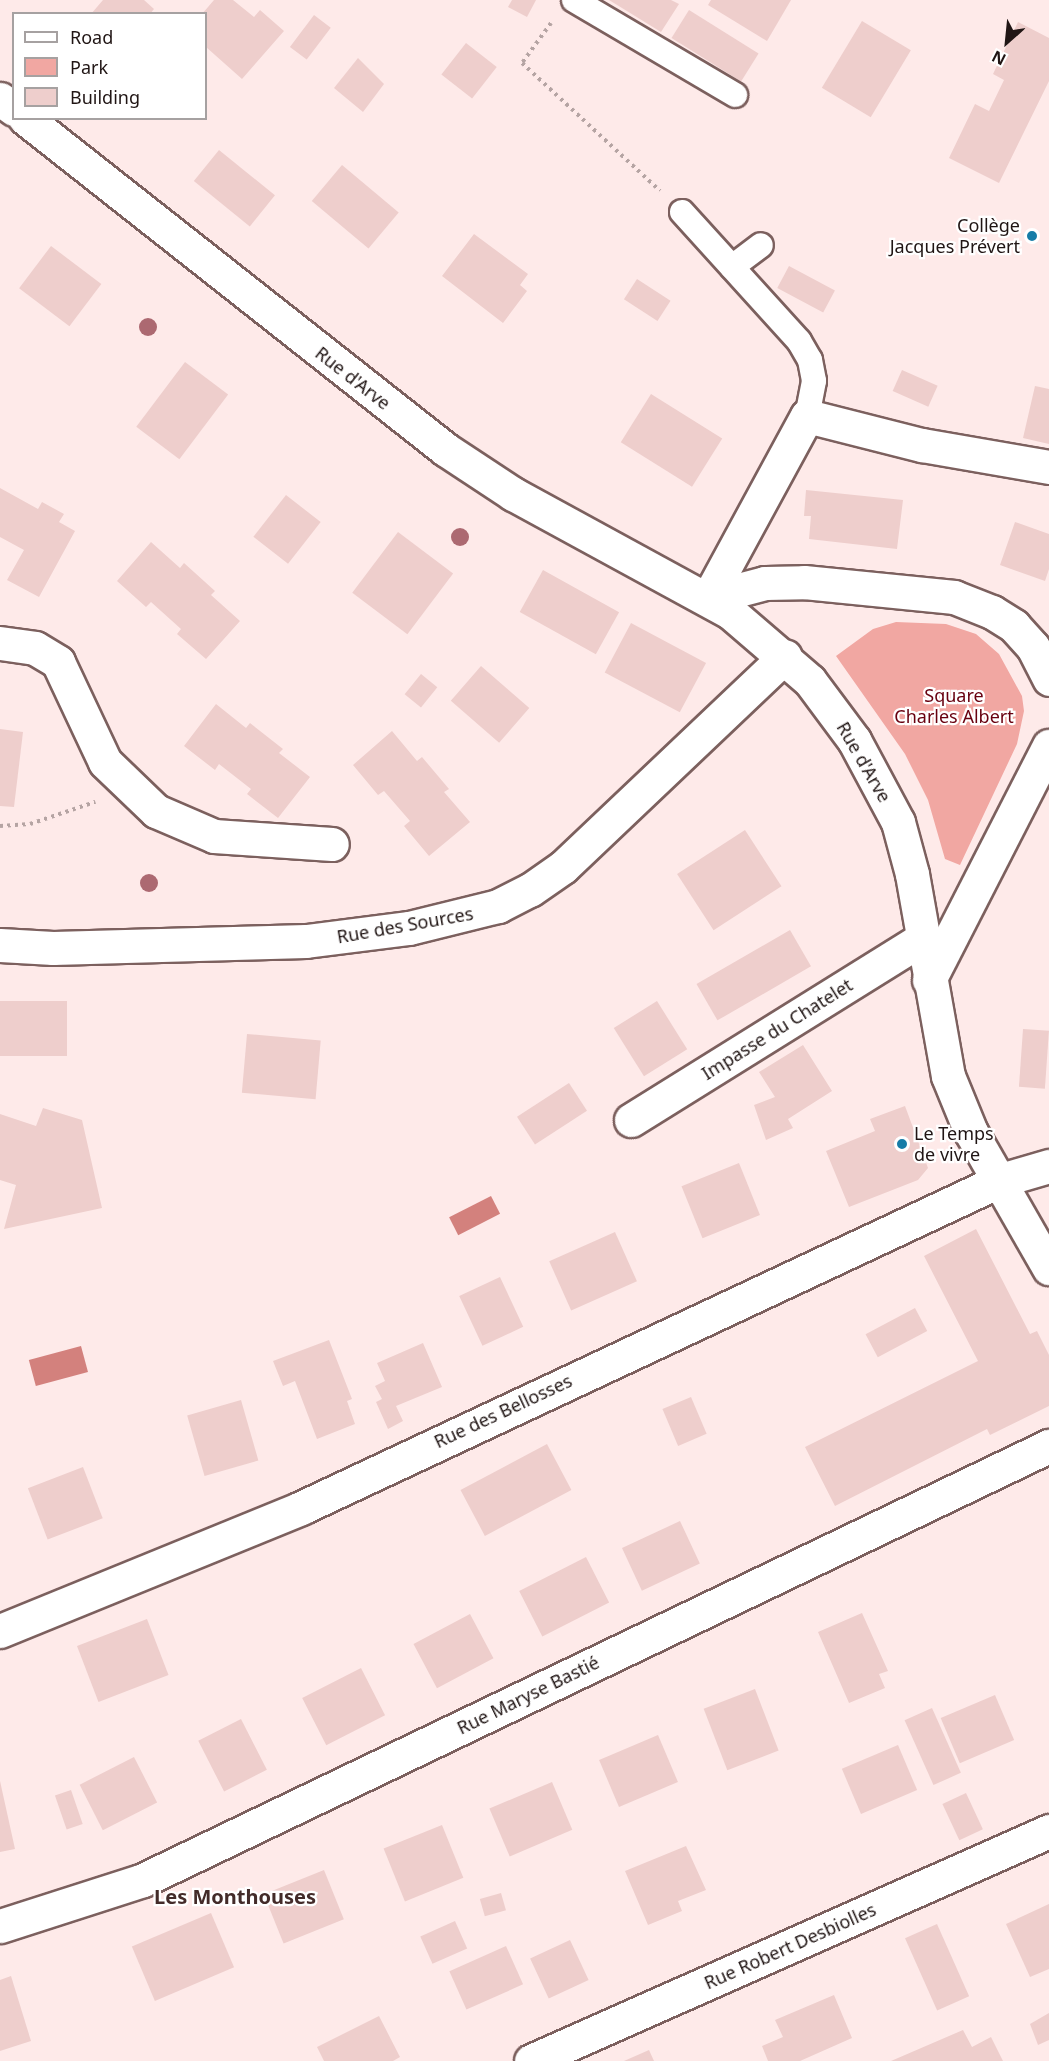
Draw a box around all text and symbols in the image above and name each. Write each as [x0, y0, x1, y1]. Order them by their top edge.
legend [12, 12, 207, 120]
north arrow [977, 12, 1037, 72]
text: Road [70, 25, 113, 49]
text: N [988, 45, 1010, 71]
text: Park [70, 55, 108, 79]
text: Building [70, 85, 140, 109]
place label: Collège Jacques Prévert [890, 215, 1020, 258]
marker: Collège Jacques Prévert [1025, 229, 1039, 243]
street label: Rue d'Arve [311, 342, 395, 414]
park label: Square Charles Albert [894, 685, 1014, 728]
street label: Rue d'Arve [832, 718, 896, 806]
street label: Rue des Sources [335, 902, 475, 948]
street label: Impasse du Chatelet [698, 974, 856, 1084]
place label: Le Temps de vivre [914, 1123, 994, 1166]
marker: Le Temps de vivre [895, 1137, 909, 1151]
street label: Rue des Bellosses [431, 1370, 575, 1452]
street label: Rue Maryse Bastié [453, 1651, 603, 1739]
district label: Les Monthouses [154, 1884, 316, 1908]
street label: Rue Robert Desbiolles [701, 1898, 879, 1994]

